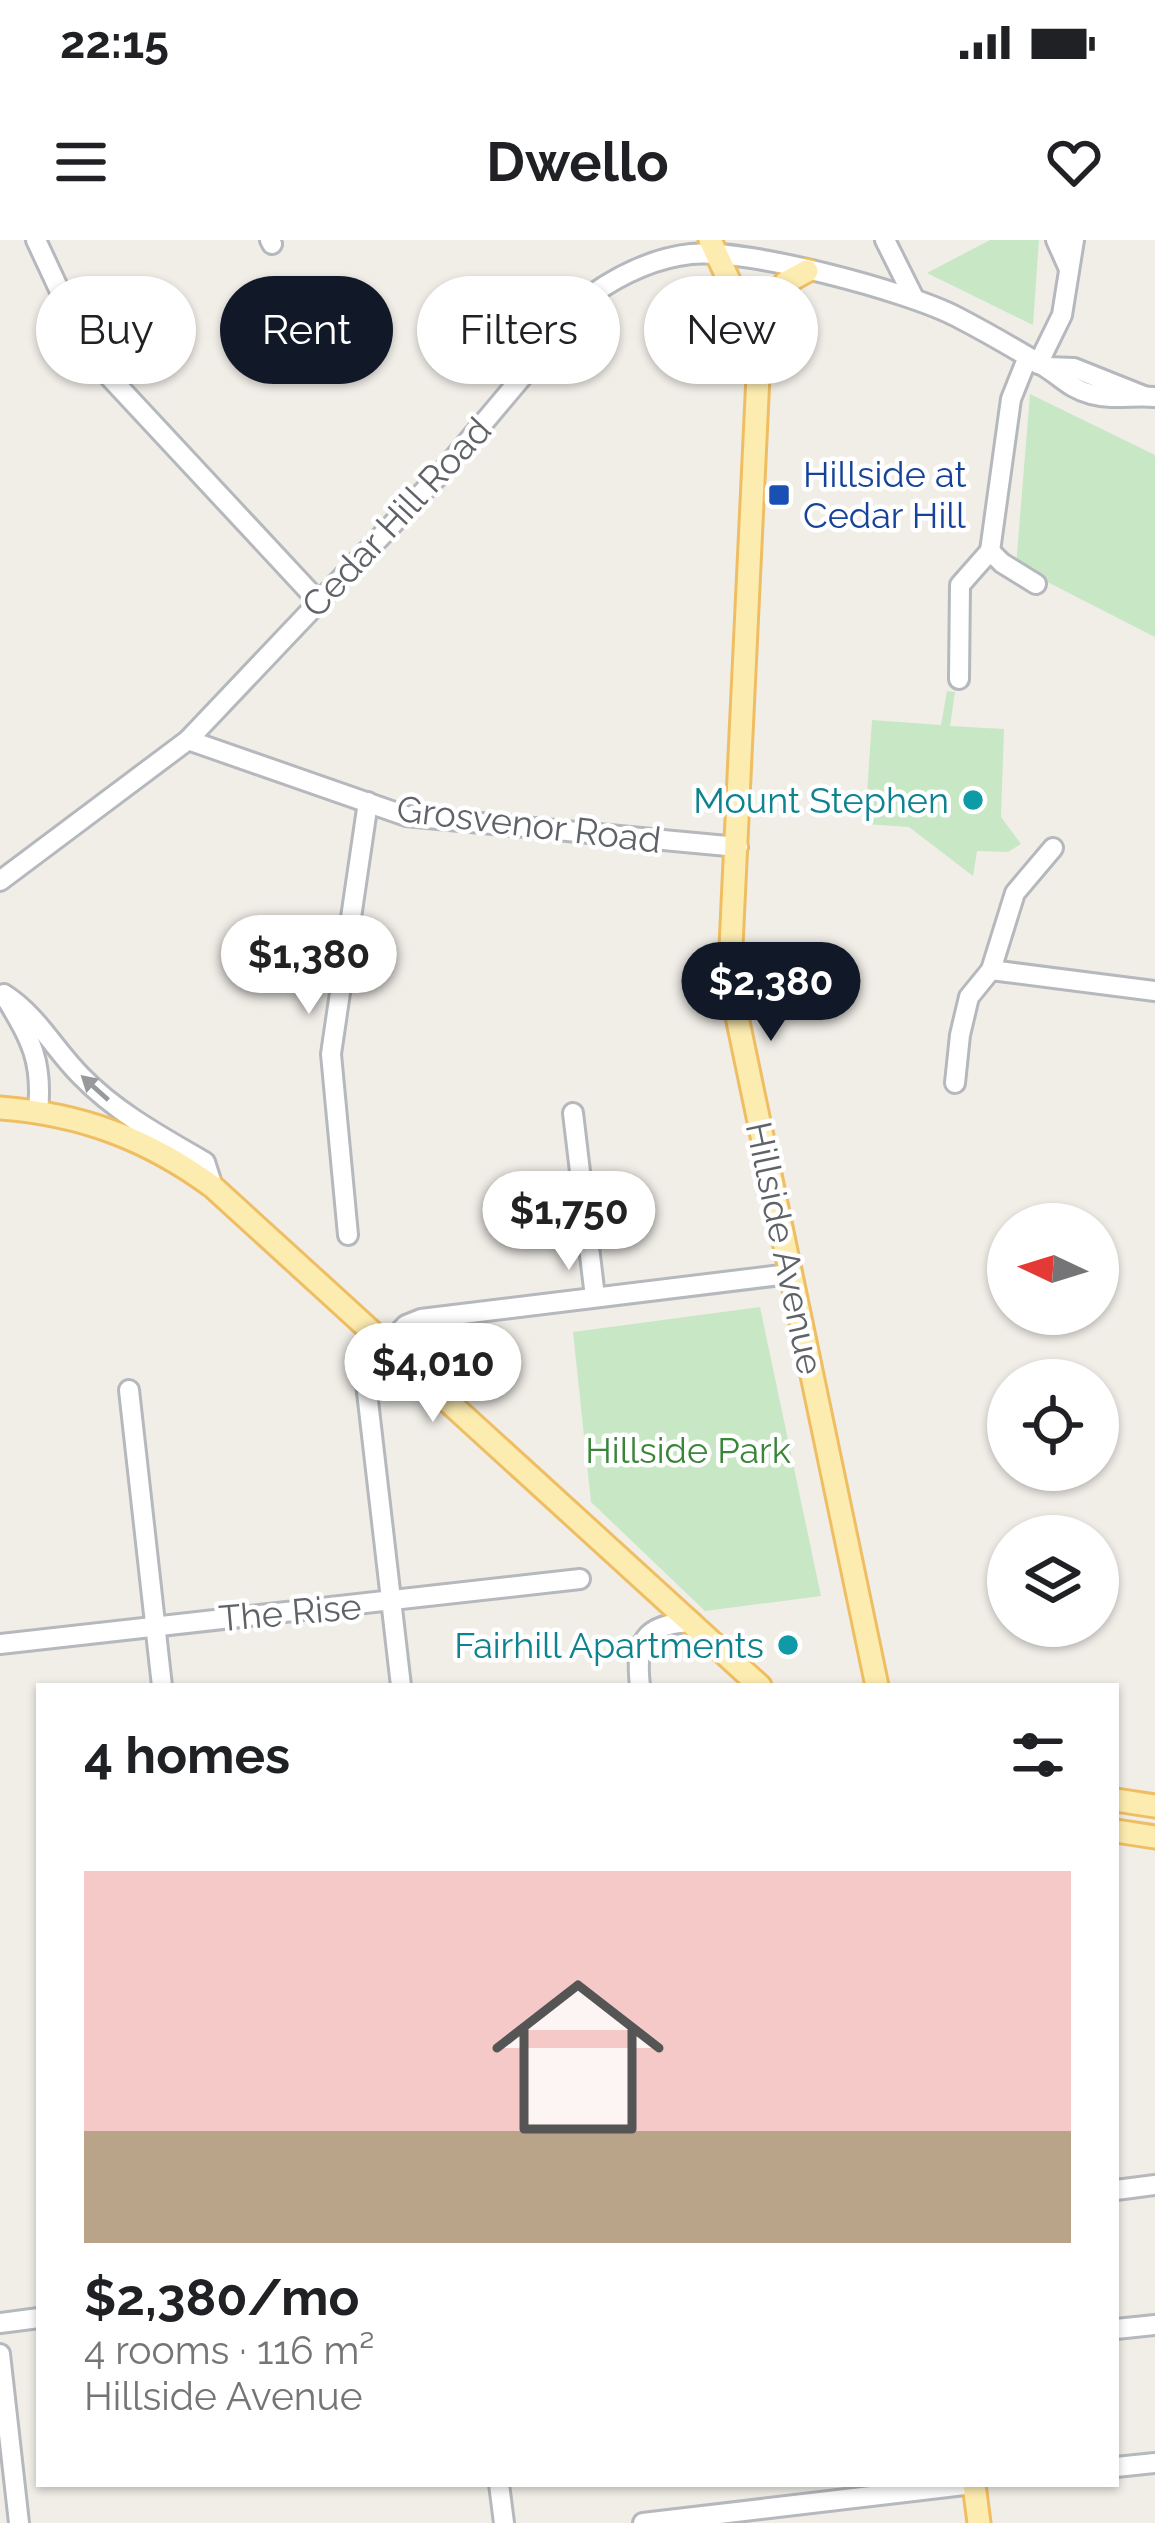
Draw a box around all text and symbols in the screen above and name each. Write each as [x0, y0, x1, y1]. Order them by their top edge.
text: 22:15 [60, 16, 169, 69]
icon: menu [48, 129, 114, 195]
icon: heart [1041, 129, 1107, 195]
text: Dwello [486, 130, 669, 194]
chip: Buy [36, 276, 196, 384]
chip: Rent [220, 276, 393, 384]
chip: Filters [417, 276, 620, 384]
chip: New [644, 276, 818, 384]
street label: Cedar Hill Road [293, 409, 499, 625]
place label: Hillside at Cedar Hill [803, 453, 966, 536]
marker: Hillside at Cedar Hill [766, 482, 792, 508]
place label: Mount Stephen [693, 779, 949, 821]
street label: Grosvenor Road [395, 787, 663, 861]
marker: Mount Stephen [960, 787, 986, 813]
pin: $1,380 [211, 915, 407, 1017]
text: $1,380 [248, 931, 370, 977]
pin: $2,380 [673, 942, 869, 1044]
text: $2,380 [708, 958, 834, 1004]
one-way arrow [80, 1075, 109, 1102]
street label: Hillside Avenue [738, 1118, 832, 1378]
pin: $1,750 [471, 1171, 667, 1273]
text: $1,750 [509, 1187, 629, 1233]
north arrow [987, 1203, 1119, 1335]
map controls [987, 1203, 1119, 1647]
pin: $4,010 [335, 1323, 531, 1425]
text: $4,010 [371, 1339, 495, 1385]
button: locate [987, 1359, 1119, 1491]
park label: Hillside Park [585, 1429, 791, 1471]
button: layers [987, 1515, 1119, 1647]
street label: The Rise [217, 1585, 363, 1639]
place label: Fairhill Apartments [454, 1624, 764, 1666]
marker: Fairhill Apartments [775, 1632, 801, 1658]
icon: filters [1005, 1722, 1071, 1788]
text: 4 homes [84, 1725, 290, 1785]
icon: home [470, 1949, 686, 2165]
text: $2,380/mo [84, 2267, 359, 2327]
text: 4 rooms · 116 m² [84, 2327, 374, 2373]
text: Hillside Avenue [84, 2373, 363, 2419]

